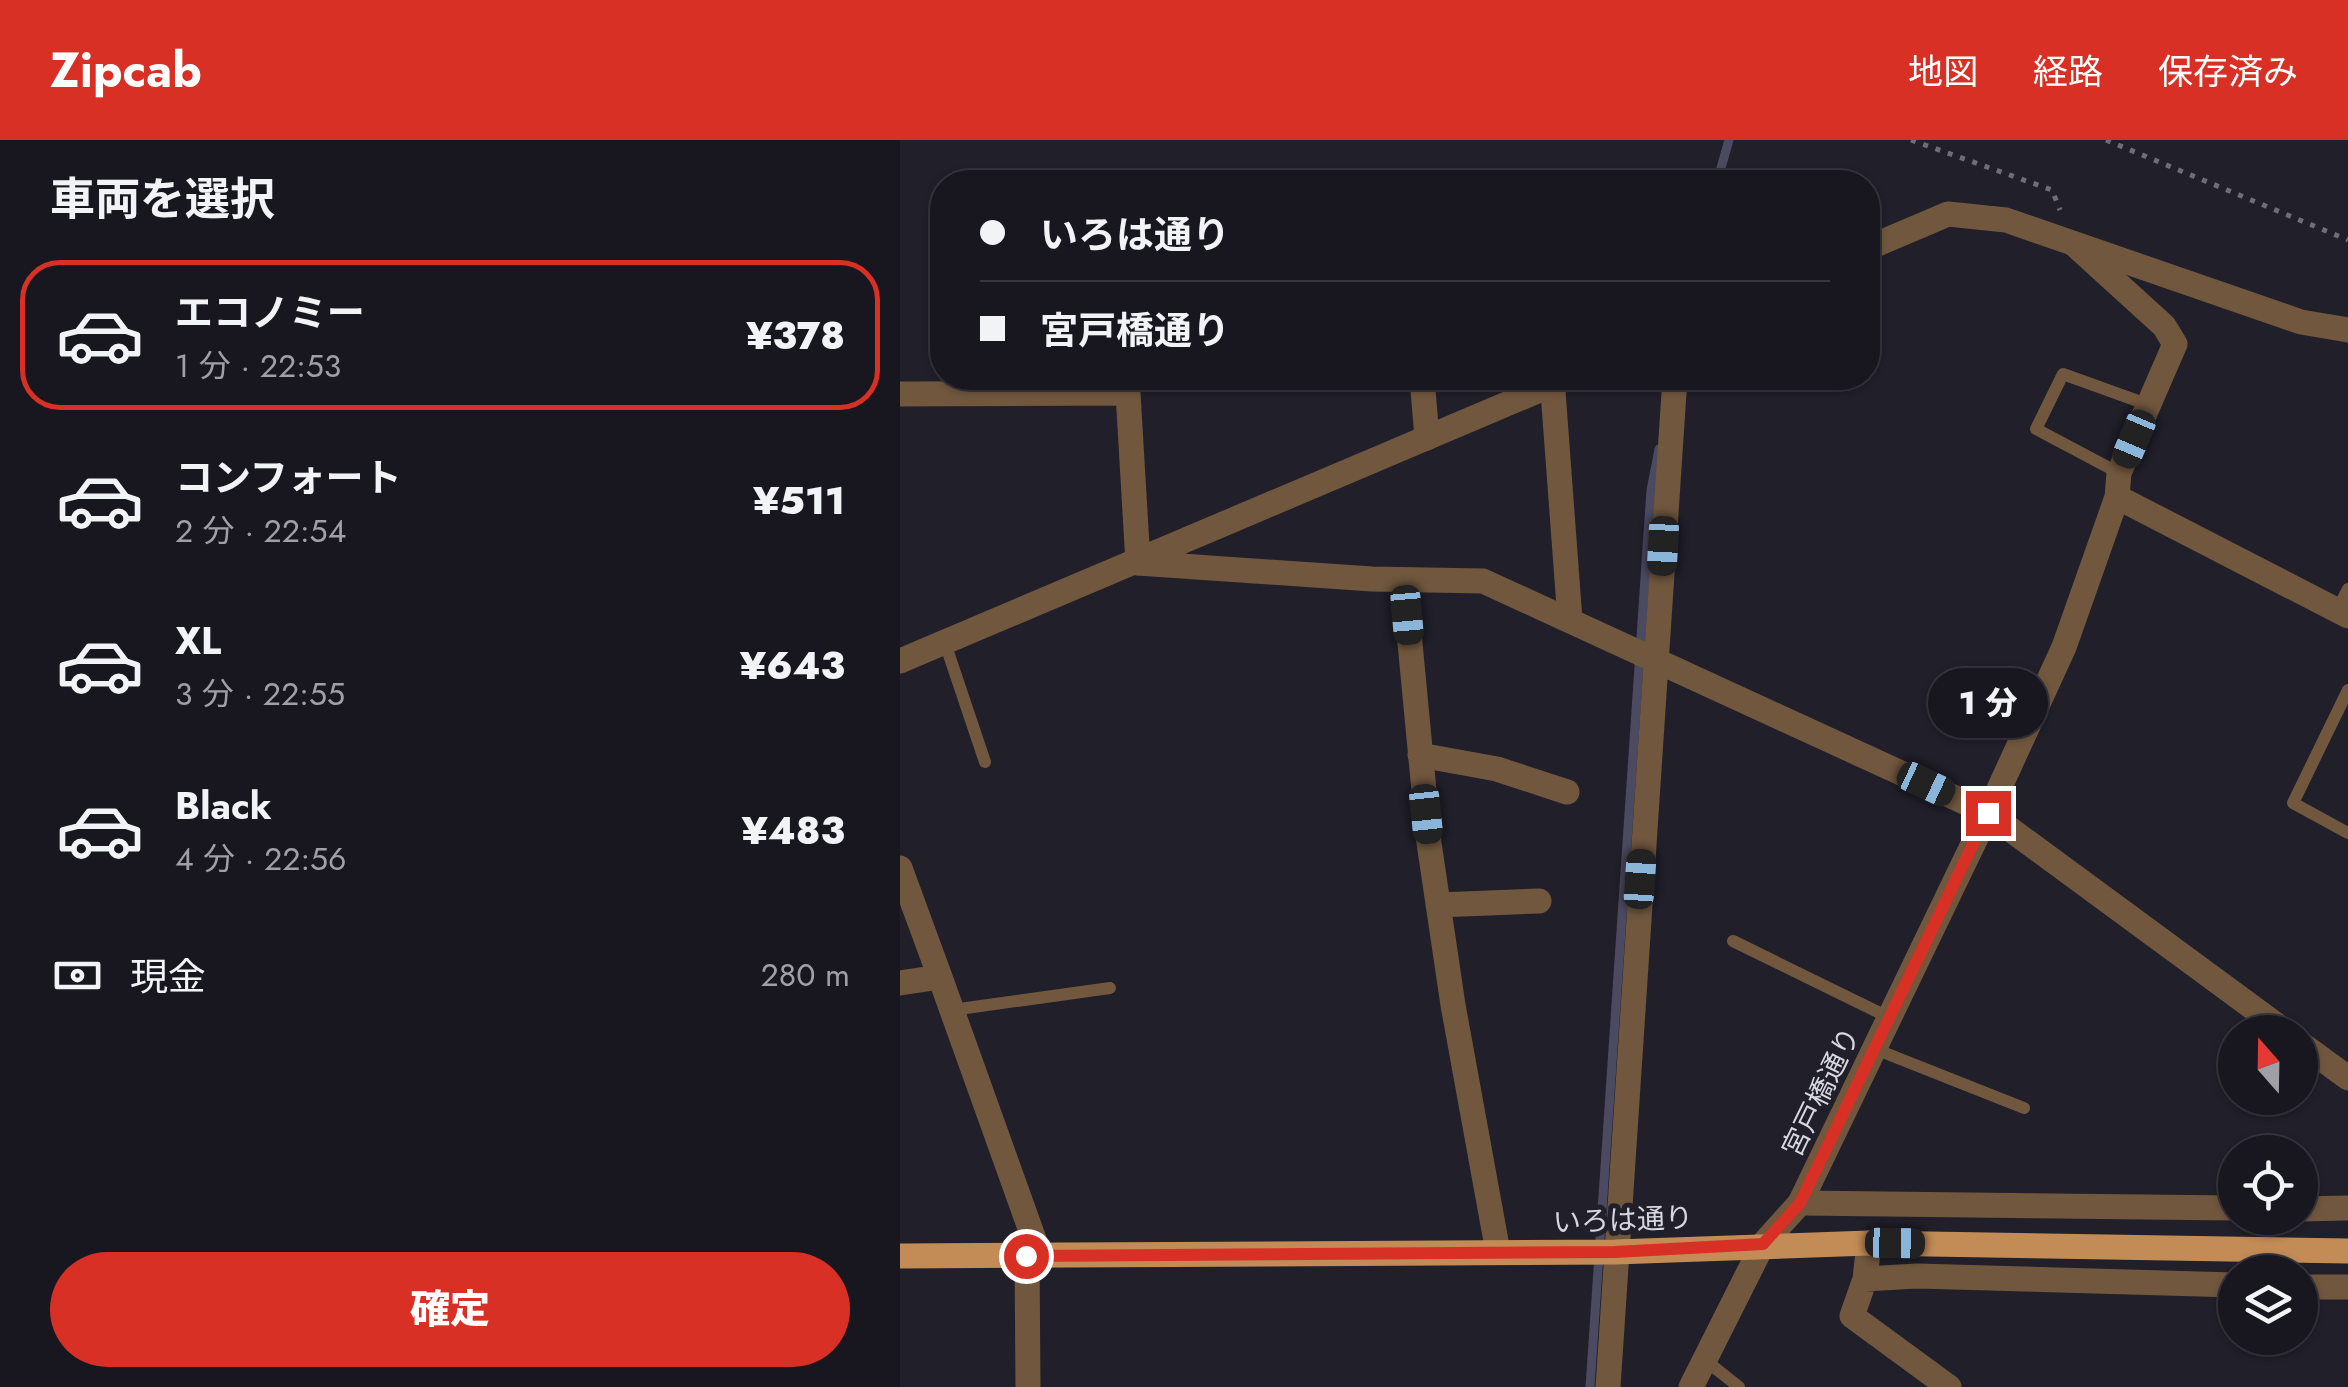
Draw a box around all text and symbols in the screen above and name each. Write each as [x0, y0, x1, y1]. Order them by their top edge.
text: Zipcab [50, 36, 202, 105]
text: 地図 [1908, 47, 1978, 97]
text: 経路 [2033, 47, 2103, 97]
text: 保存済み [2158, 47, 2298, 97]
text: 車両を選択 [50, 167, 275, 232]
text: いろは通り [1040, 207, 1230, 262]
text: エコノミー [175, 285, 365, 340]
icon: car [55, 290, 145, 380]
text: 宮戸橋通り [1040, 303, 1230, 358]
text: ¥378 [746, 308, 845, 363]
text: 1 分 · 22:53 [175, 343, 341, 389]
car [2108, 406, 2160, 472]
text: コンフォート [175, 450, 402, 505]
icon: car [55, 455, 145, 545]
text: ¥511 [753, 473, 845, 528]
text: 2 分 · 22:54 [175, 508, 346, 554]
car [1646, 515, 1680, 577]
car [1389, 584, 1425, 646]
text: XL [175, 613, 221, 668]
icon: car [55, 620, 145, 710]
text: ¥643 [740, 638, 845, 693]
callout: 1 分 [1928, 668, 2048, 738]
text: 3 分 · 22:55 [175, 671, 345, 717]
text: 1 分 [1959, 680, 2017, 726]
car [1892, 758, 1960, 810]
text: Black [175, 778, 272, 833]
car [1408, 783, 1444, 845]
icon: car [55, 785, 145, 875]
route end [1966, 791, 2011, 836]
text: ¥483 [742, 803, 845, 858]
text: 4 分 · 22:56 [175, 836, 347, 882]
car [1623, 848, 1657, 910]
icon: cash [50, 948, 105, 1003]
text: 現金 [130, 949, 206, 1004]
text: 280 m [761, 952, 850, 998]
north arrow [2218, 1015, 2318, 1115]
map controls [2218, 1015, 2318, 1355]
street label: 宮戸橋通り [1772, 1020, 1870, 1164]
button: locate [2218, 1135, 2318, 1235]
street label: いろは通り [1552, 1197, 1694, 1243]
car [1865, 1227, 1925, 1259]
route start [1004, 1234, 1049, 1279]
button: 確定 [50, 1252, 850, 1367]
button: layers [2218, 1255, 2318, 1355]

